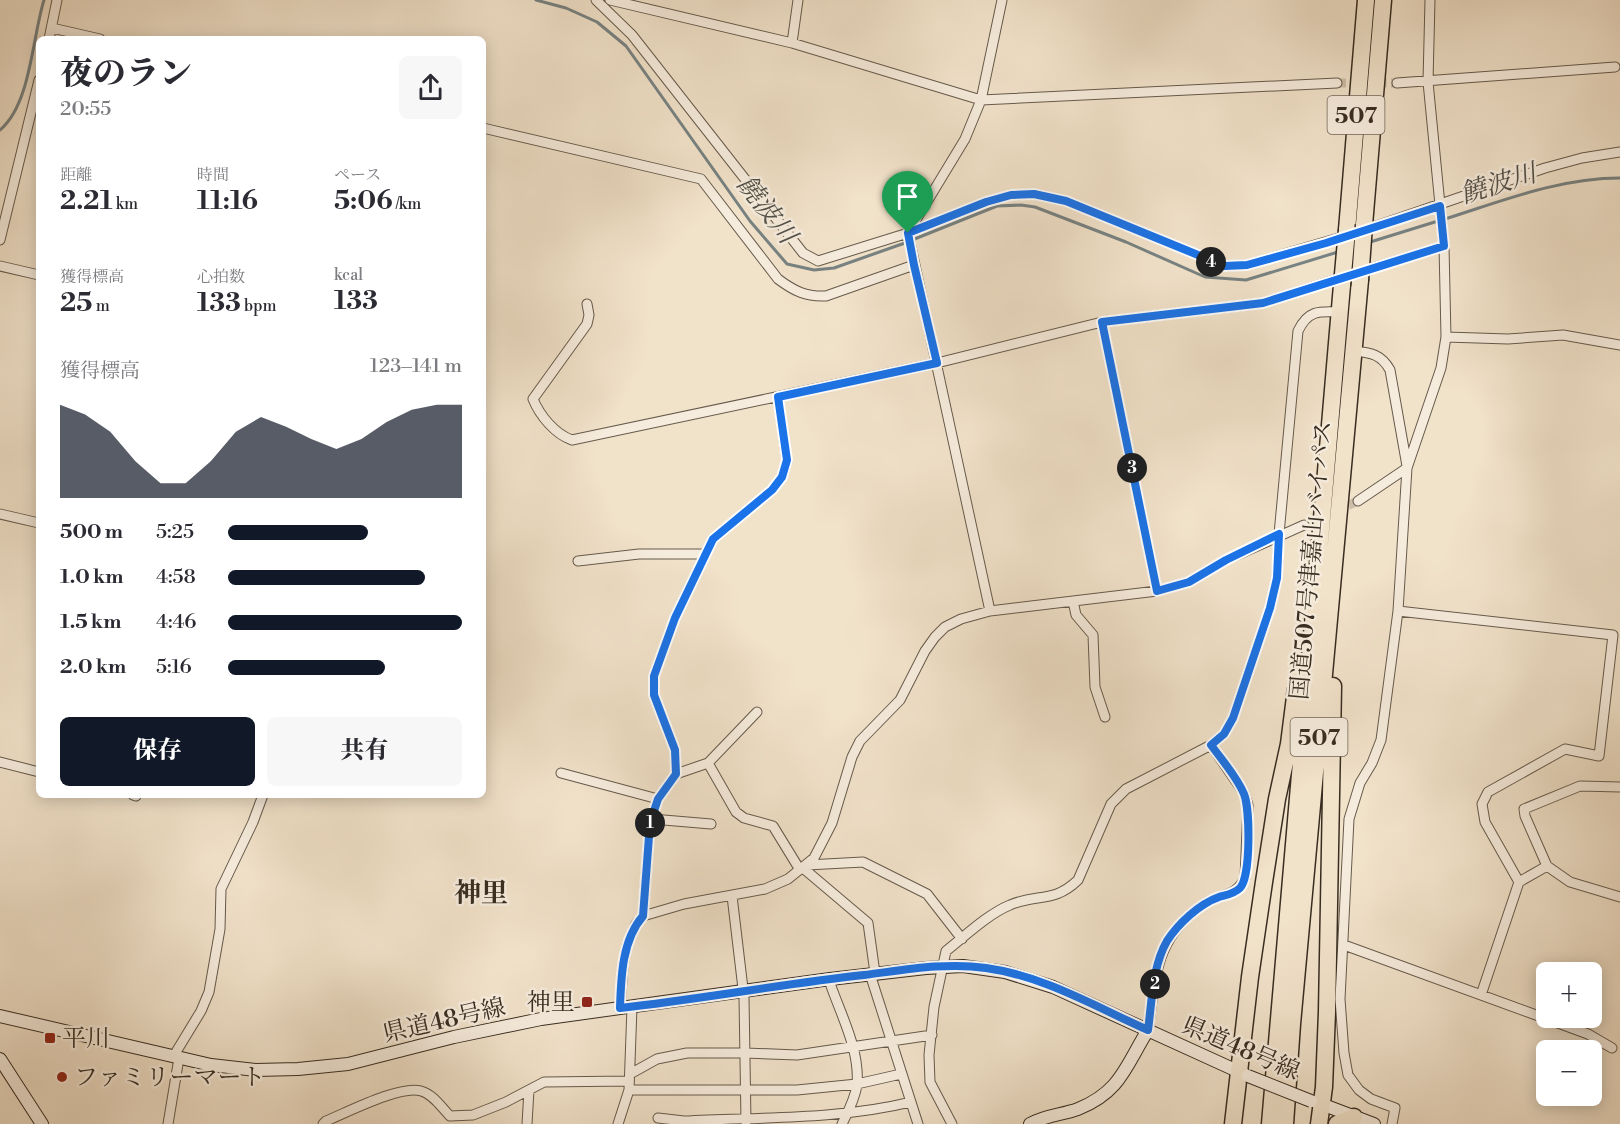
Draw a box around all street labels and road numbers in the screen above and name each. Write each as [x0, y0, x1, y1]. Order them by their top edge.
road number: 507 [1328, 96, 1384, 134]
street label: 国道507号津嘉山バイパス [1285, 419, 1339, 701]
road number: 507 [1290, 718, 1348, 756]
street label: 県道48号線 [380, 992, 508, 1050]
street label: 県道48号線 [1177, 1011, 1304, 1087]

